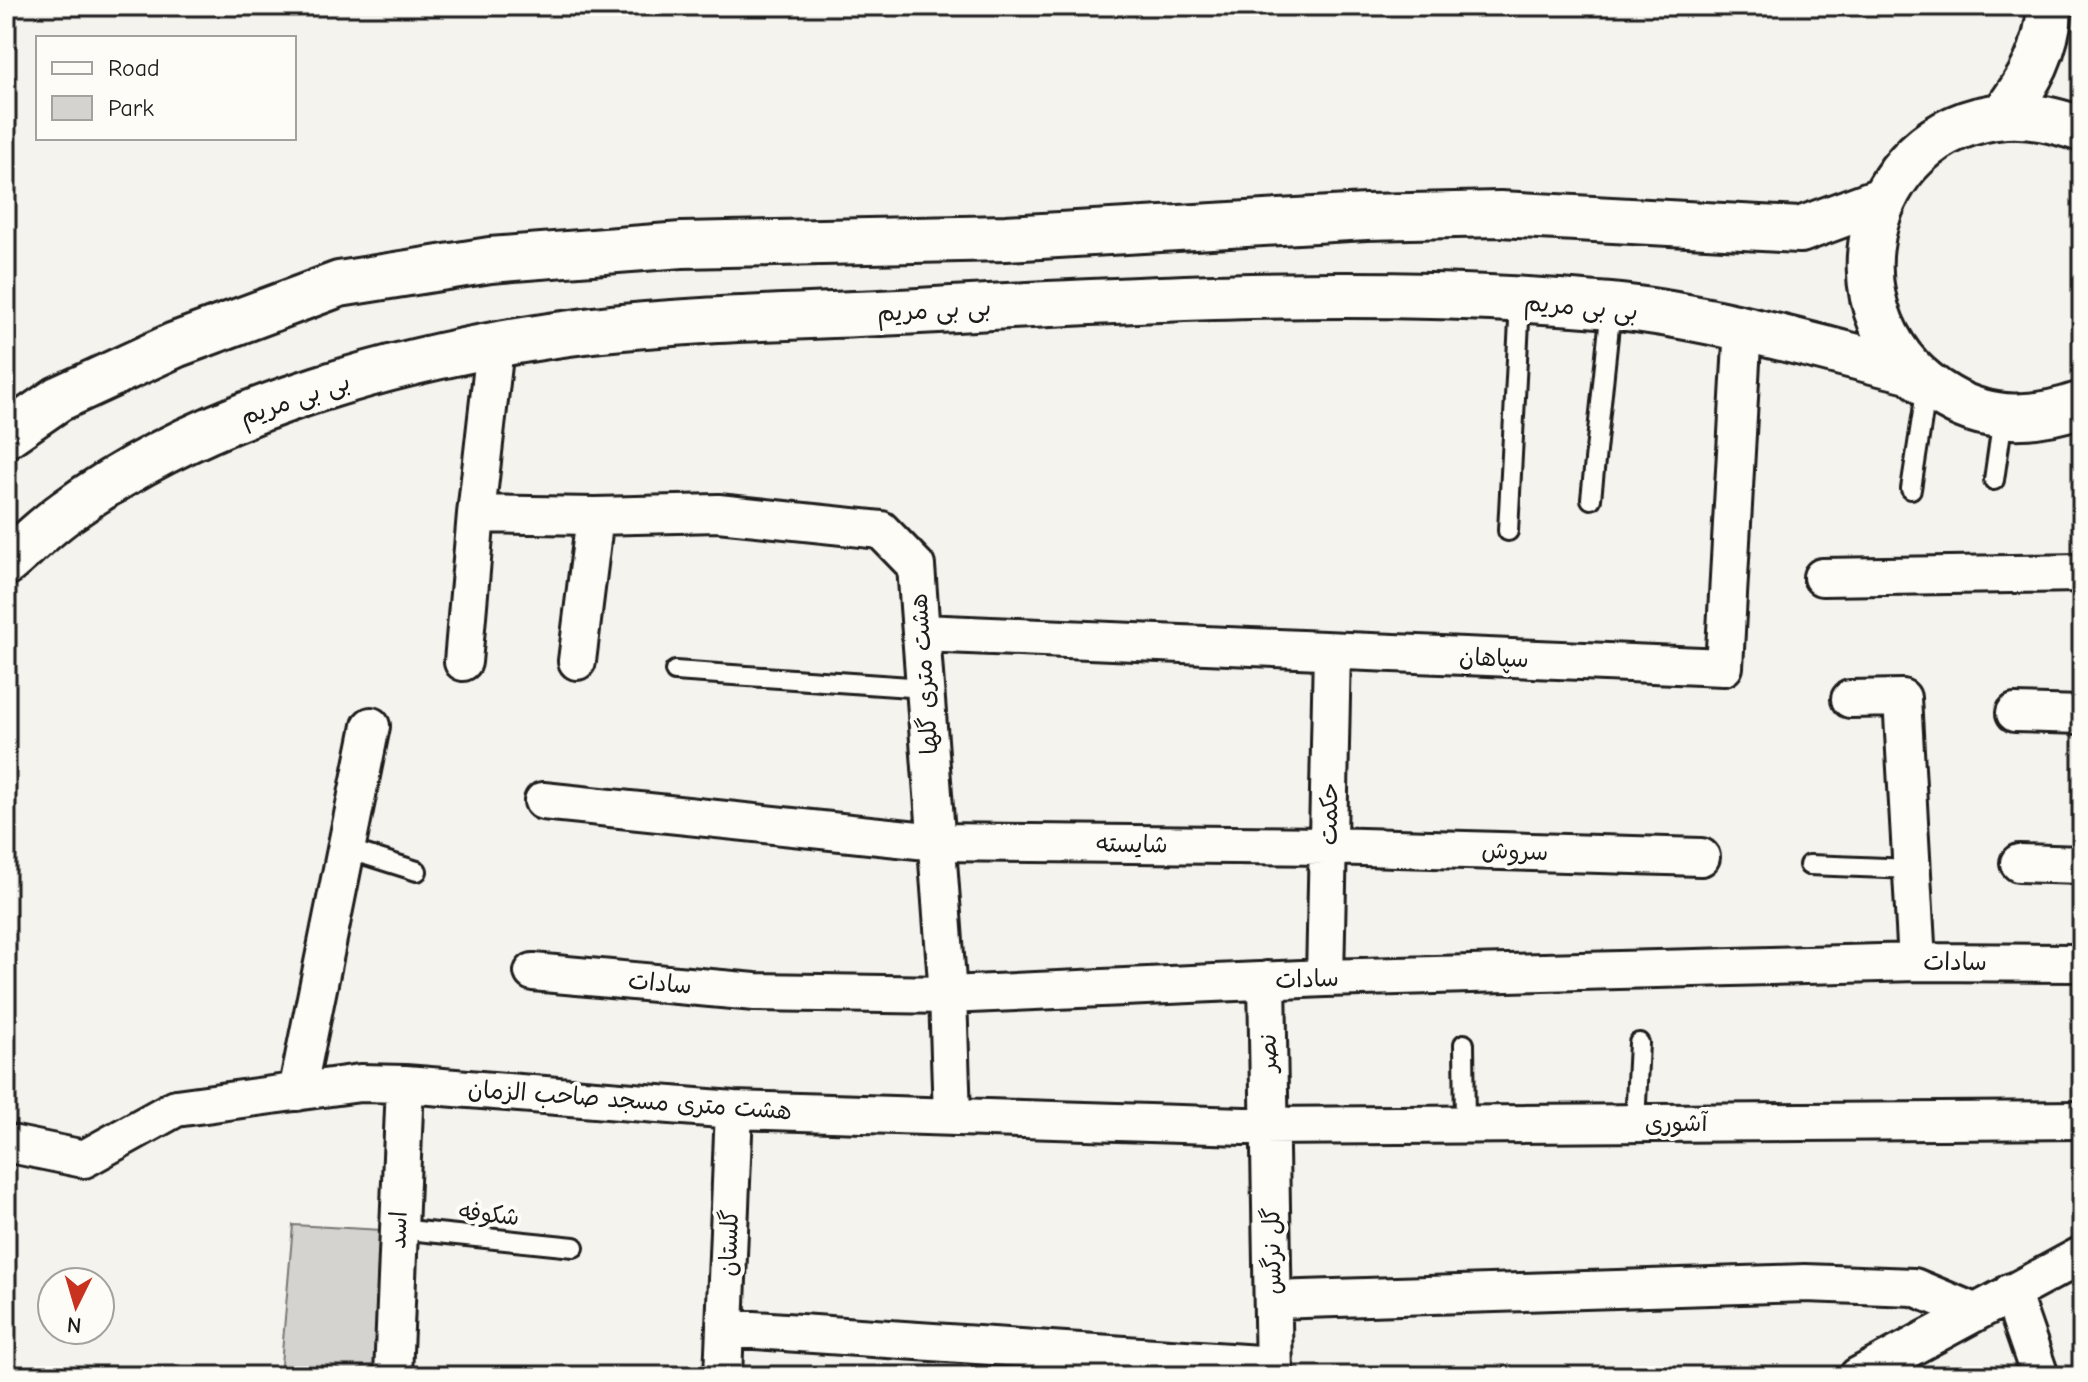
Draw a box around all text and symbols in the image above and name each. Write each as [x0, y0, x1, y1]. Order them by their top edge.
legend [36, 36, 296, 140]
text: Road [108, 54, 160, 82]
text: Park [108, 94, 154, 122]
street label: بی بی مریم [1523, 288, 1639, 330]
street label: بی بی مریم [876, 293, 992, 331]
street label: بی بی مریم [236, 367, 355, 435]
street label: هشت متری گلها [904, 592, 944, 756]
street label: سپاهان [1459, 643, 1529, 674]
street label: حکمت [1314, 782, 1344, 846]
street label: شایسته [1096, 829, 1168, 859]
street label: سروش [1481, 836, 1549, 867]
street label: سادات [1923, 948, 1987, 976]
street label: سادات [1275, 964, 1339, 994]
street label: سادات [627, 966, 693, 1000]
street label: نصر [1254, 1034, 1282, 1074]
street label: هشت متری مسجد صاحب الزمان [467, 1075, 793, 1125]
street label: آشوری [1645, 1109, 1708, 1138]
street label: شکوفه [457, 1197, 521, 1232]
street label: گل نرگس [1257, 1207, 1287, 1295]
street label: گلستان [714, 1209, 744, 1277]
street label: اسد [383, 1211, 413, 1249]
north arrow [36, 1266, 116, 1346]
text: N [66, 1311, 83, 1339]

